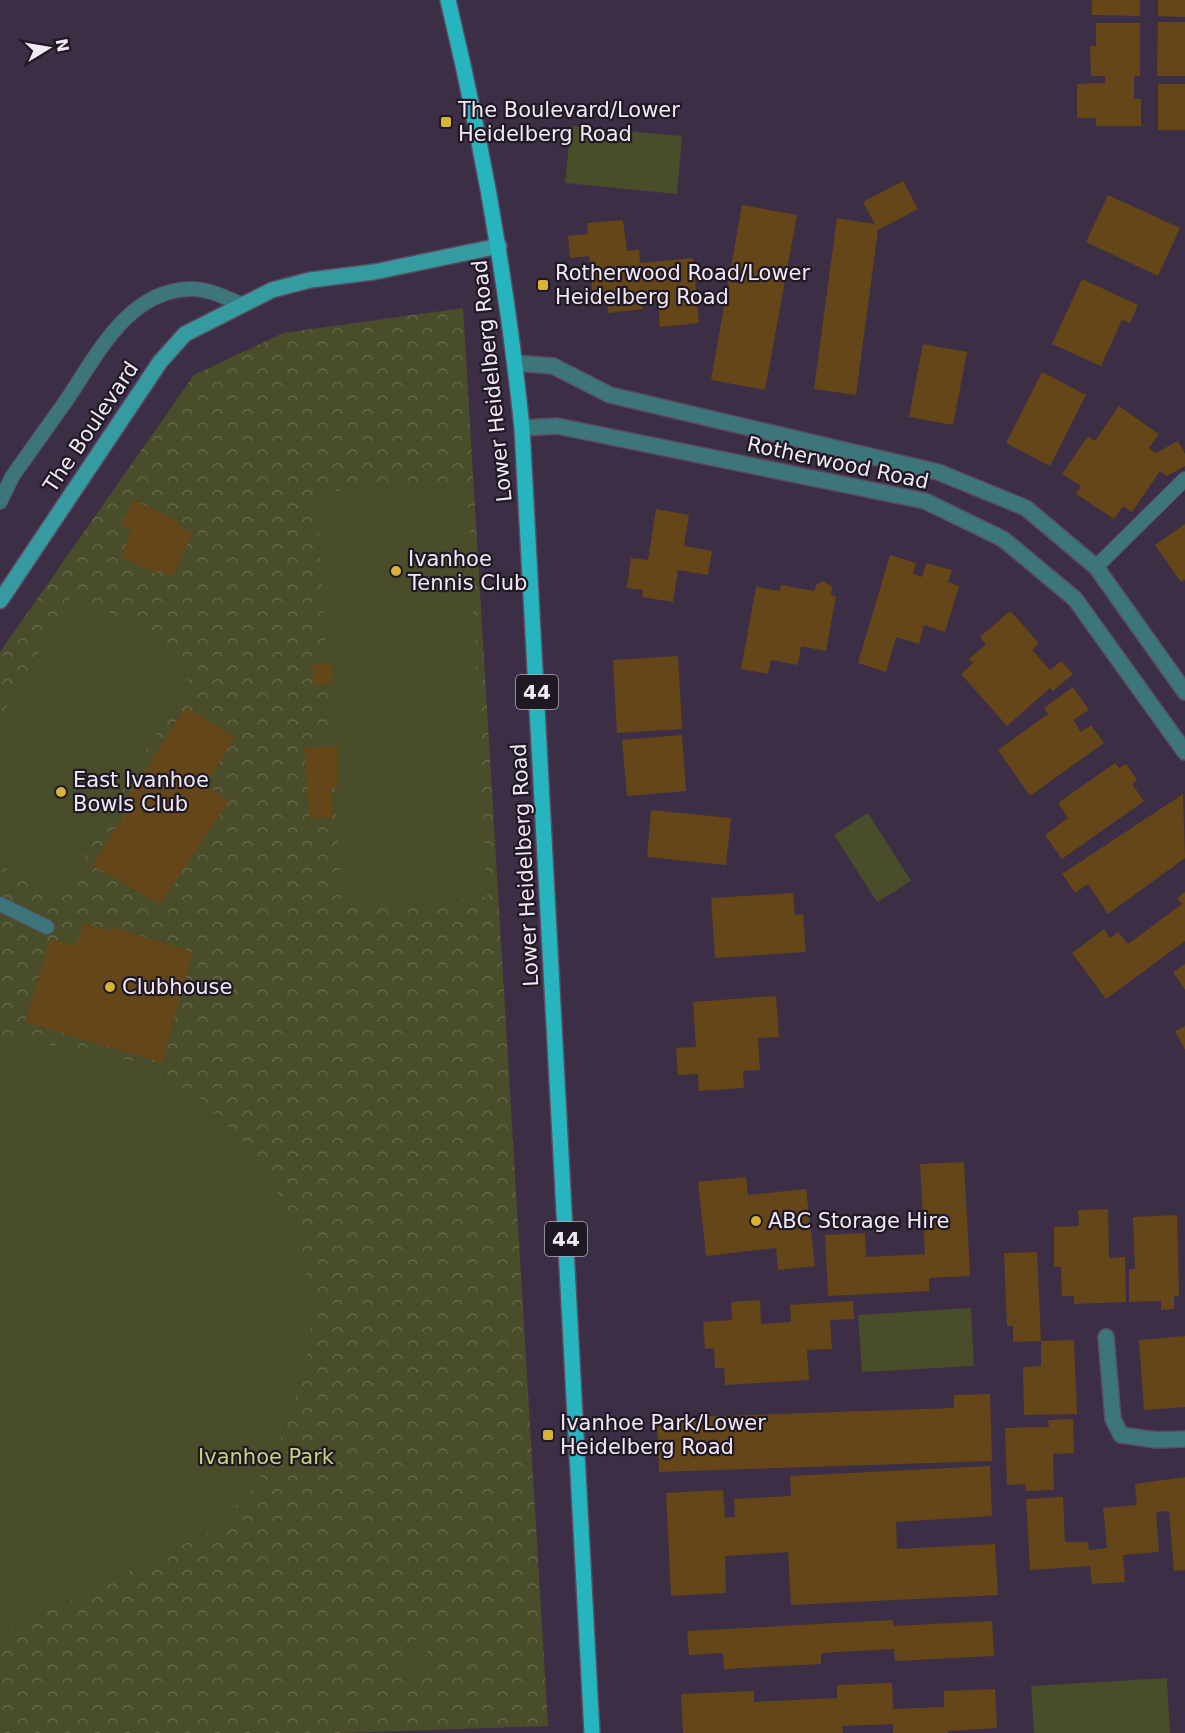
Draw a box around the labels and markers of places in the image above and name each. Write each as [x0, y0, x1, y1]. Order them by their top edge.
place label: The Boulevard/Lower Heidelberg Road [457, 98, 680, 146]
marker: The Boulevard/Lower Heidelberg Road [439, 115, 453, 129]
place label: Rotherwood Road/Lower Heidelberg Road [555, 261, 811, 309]
marker: Rotherwood Road/Lower Heidelberg Road [536, 278, 550, 292]
place label: Ivanhoe Tennis Club [407, 547, 527, 595]
marker: Ivanhoe Tennis Club [389, 564, 403, 578]
place label: East Ivanhoe Bowls Club [73, 768, 209, 816]
marker: East Ivanhoe Bowls Club [54, 785, 68, 799]
place label: Clubhouse [122, 975, 232, 999]
marker: Clubhouse [103, 980, 117, 994]
place label: ABC Storage Hire [768, 1209, 949, 1233]
marker: ABC Storage Hire [749, 1214, 763, 1228]
place label: Ivanhoe Park/Lower Heidelberg Road [560, 1411, 766, 1459]
marker: Ivanhoe Park/Lower Heidelberg Road [541, 1428, 555, 1442]

